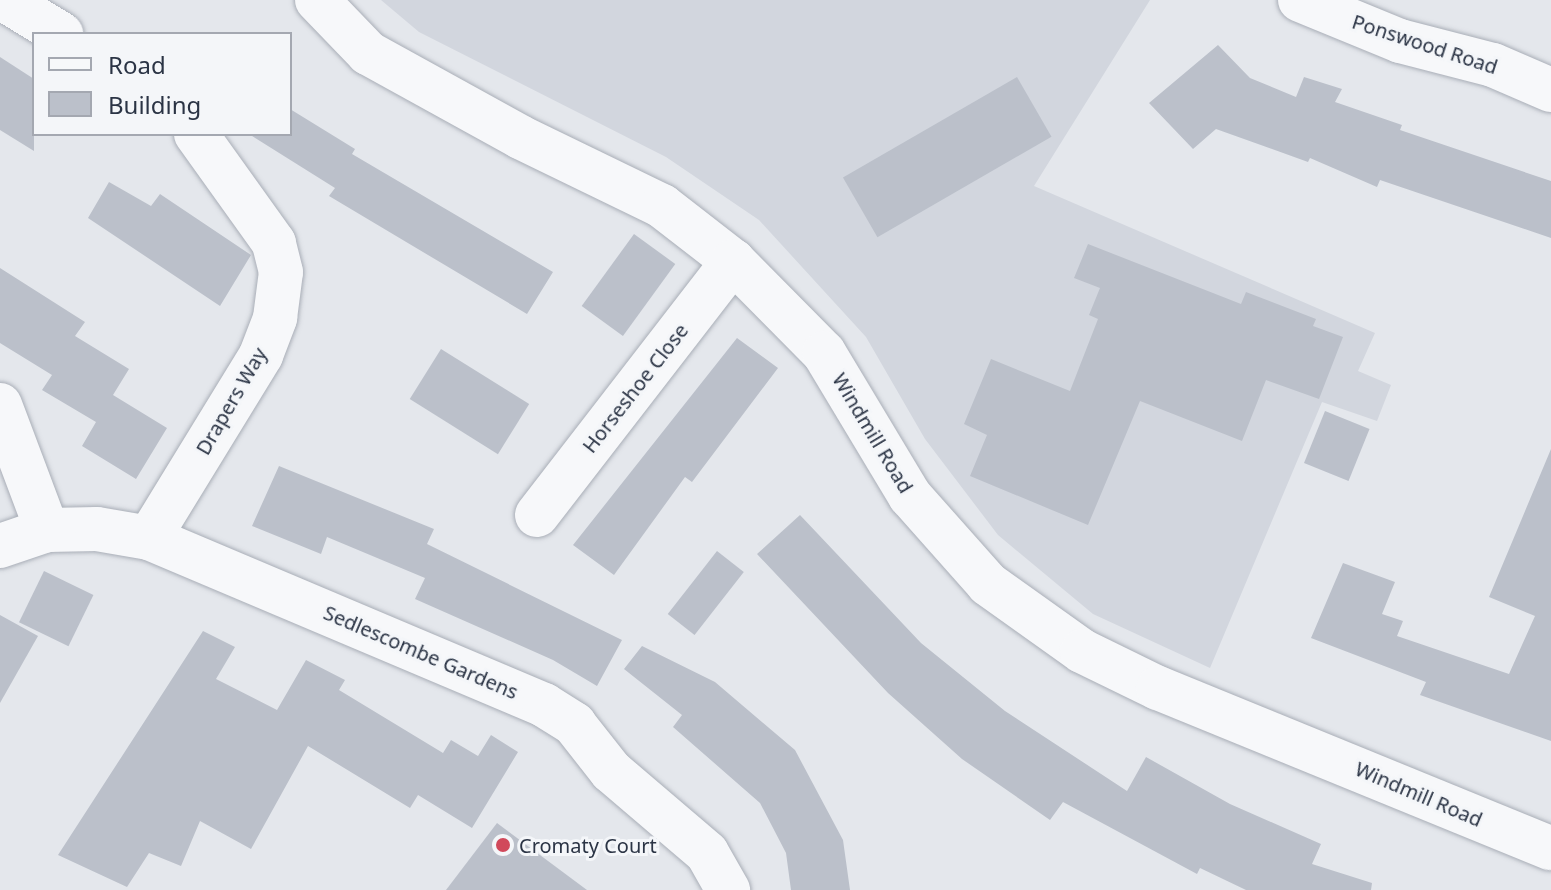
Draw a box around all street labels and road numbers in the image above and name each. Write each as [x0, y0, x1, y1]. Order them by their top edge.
street label: Ponswood Road [1349, 9, 1501, 79]
street label: Horseshoe Close [577, 319, 693, 457]
street label: Drapers Way [191, 343, 271, 459]
street label: Windmill Road [828, 369, 918, 497]
street label: Sedlescombe Gardens [320, 600, 522, 704]
street label: Windmill Road [1352, 756, 1486, 832]

